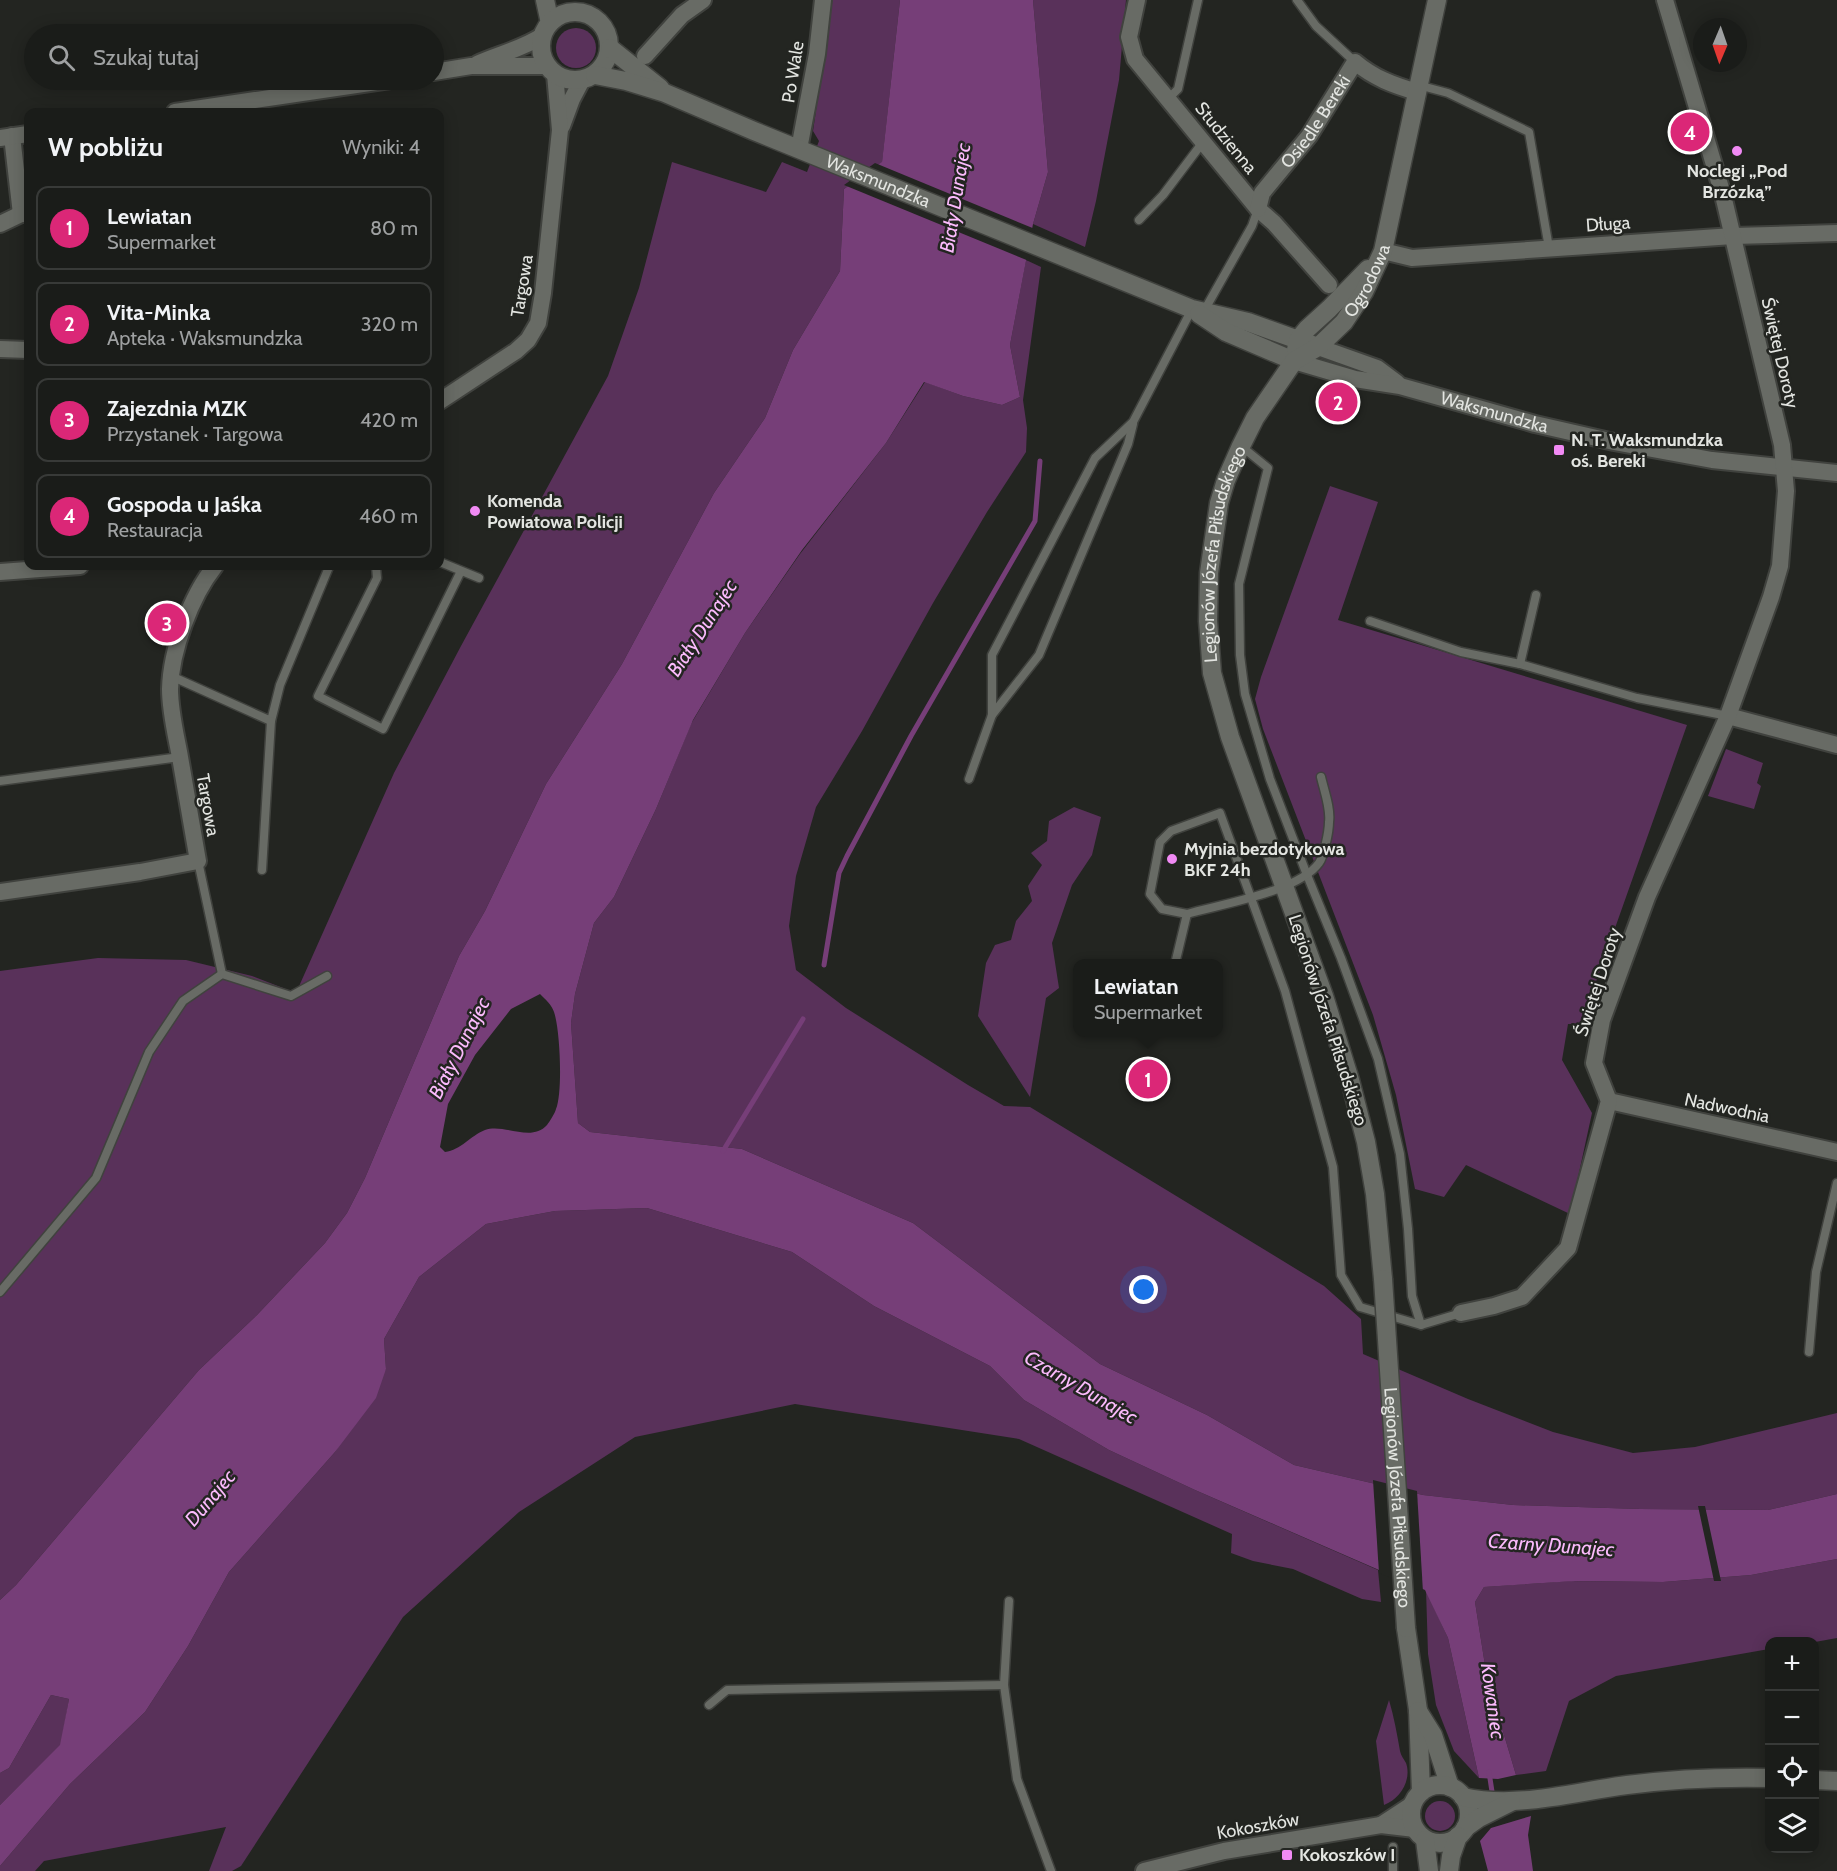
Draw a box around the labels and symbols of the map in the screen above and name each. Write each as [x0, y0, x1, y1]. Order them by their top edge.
north arrow [1693, 18, 1747, 72]
street label: Po Wale [777, 39, 809, 105]
street label: Osiedle Bereki [1276, 71, 1355, 173]
street label: Studzienna [1190, 98, 1262, 179]
pin: 4 [1670, 110, 1710, 154]
water label: Biały Dunajec [935, 141, 976, 254]
marker: Noclegi „Pod Brzózką” [1730, 144, 1744, 158]
street label: Waksmundzka [822, 150, 934, 213]
place label: Noclegi „Pod Brzózką” [1686, 160, 1788, 203]
street label: Długa [1585, 211, 1631, 237]
street label: Ogrodowa [1339, 242, 1395, 322]
street label: Targowa [506, 253, 538, 319]
street label: Świętej Doroty [1757, 296, 1803, 410]
pin: 2 [1318, 380, 1358, 424]
street label: Waksmundzka [1438, 387, 1551, 438]
place label: N. T. Waksmundzka oś. Bereki [1571, 429, 1723, 472]
street label: Legionów Józefa Piłsudskiego [1197, 442, 1251, 663]
marker: N. T. Waksmundzka oś. Bereki [1552, 443, 1566, 457]
place label: Komenda Powiatowa Policji [487, 490, 623, 533]
marker: Komenda Powiatowa Policji [468, 504, 482, 518]
water label: Biały Dunajec [662, 575, 742, 681]
pin: 3 [148, 600, 186, 646]
street label: Targowa [192, 772, 224, 838]
place label: Myjnia bezdotykowa BKF 24h [1184, 838, 1345, 881]
marker: Myjnia bezdotykowa BKF 24h [1165, 852, 1179, 866]
street label: Legionów Józefa Piłsudskiego [1283, 912, 1373, 1128]
street label: Świętej Doroty [1570, 925, 1626, 1039]
water label: Biały Dunajec [423, 993, 495, 1103]
pin: 1 [1128, 1056, 1168, 1102]
street label: Nadwodnia [1682, 1088, 1772, 1128]
your location [1129, 1275, 1158, 1304]
water label: Czarny Dunajec [1020, 1345, 1142, 1429]
street label: Legionów Józefa Piłsudskiego [1379, 1387, 1416, 1609]
water label: Dunajec [180, 1464, 241, 1531]
water label: Czarny Dunajec [1487, 1529, 1615, 1561]
water label: Kowaniec [1476, 1661, 1510, 1741]
street label: Kokoszków [1215, 1808, 1301, 1844]
place label: Kokoszków I [1299, 1844, 1395, 1866]
marker: Kokoszków I [1280, 1848, 1294, 1862]

